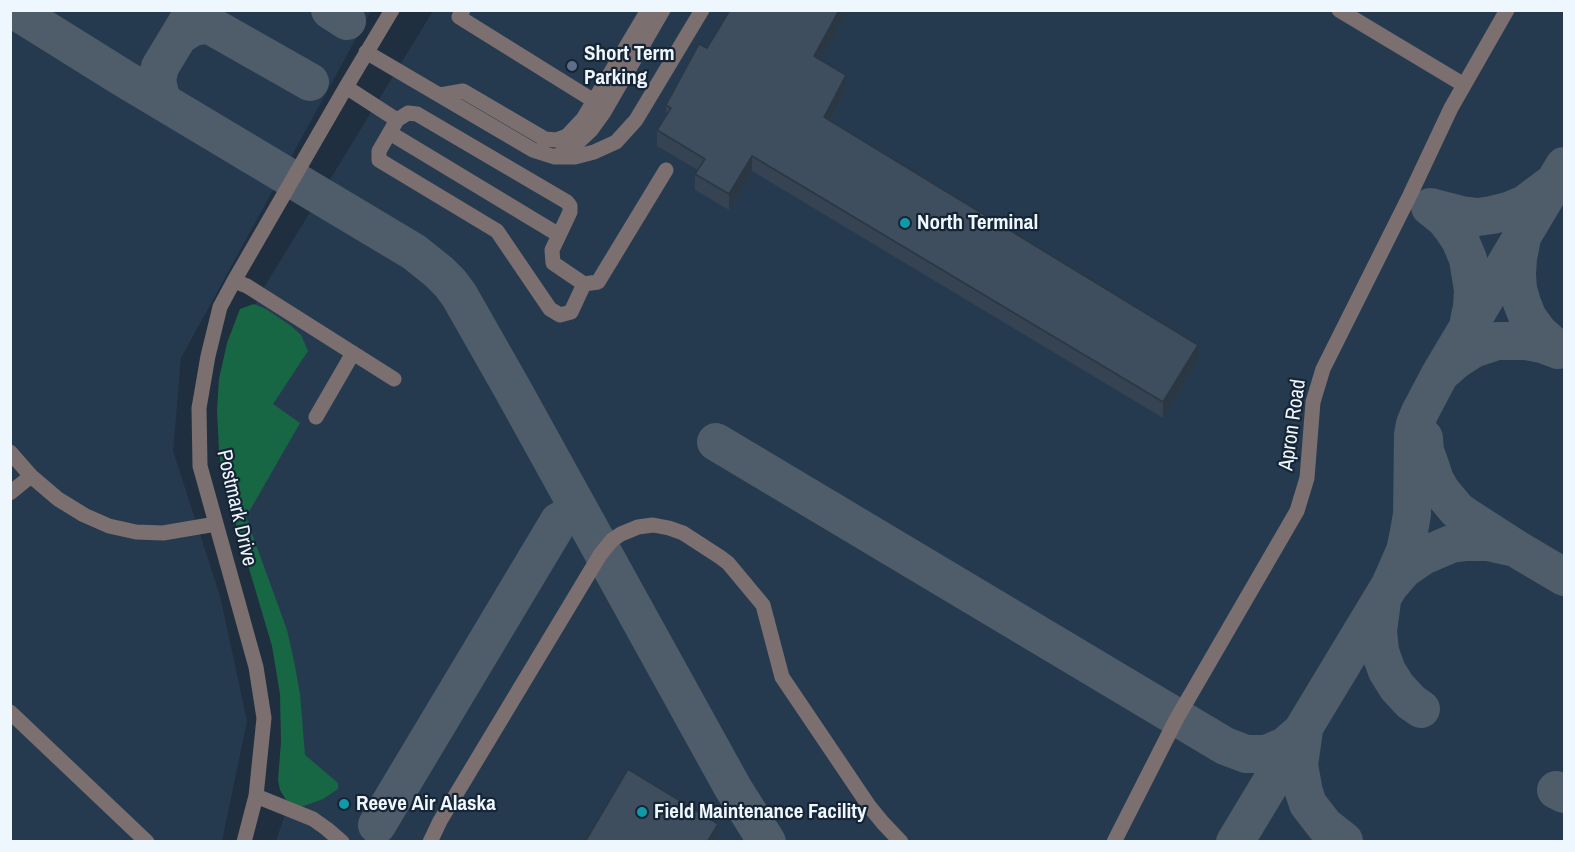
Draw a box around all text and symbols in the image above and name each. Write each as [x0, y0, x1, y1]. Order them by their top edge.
place label: Short Term Parking [584, 41, 675, 91]
marker: Short Term Parking [565, 59, 579, 73]
place label: North Terminal [917, 210, 1038, 236]
marker: North Terminal [898, 216, 912, 230]
street label: Apron Road [1274, 378, 1312, 472]
street label: Postmark Drive [210, 447, 262, 569]
place label: Reeve Air Alaska [356, 791, 496, 817]
marker: Reeve Air Alaska [337, 797, 351, 811]
place label: Field Maintenance Facility [654, 799, 867, 825]
marker: Field Maintenance Facility [635, 805, 649, 819]

